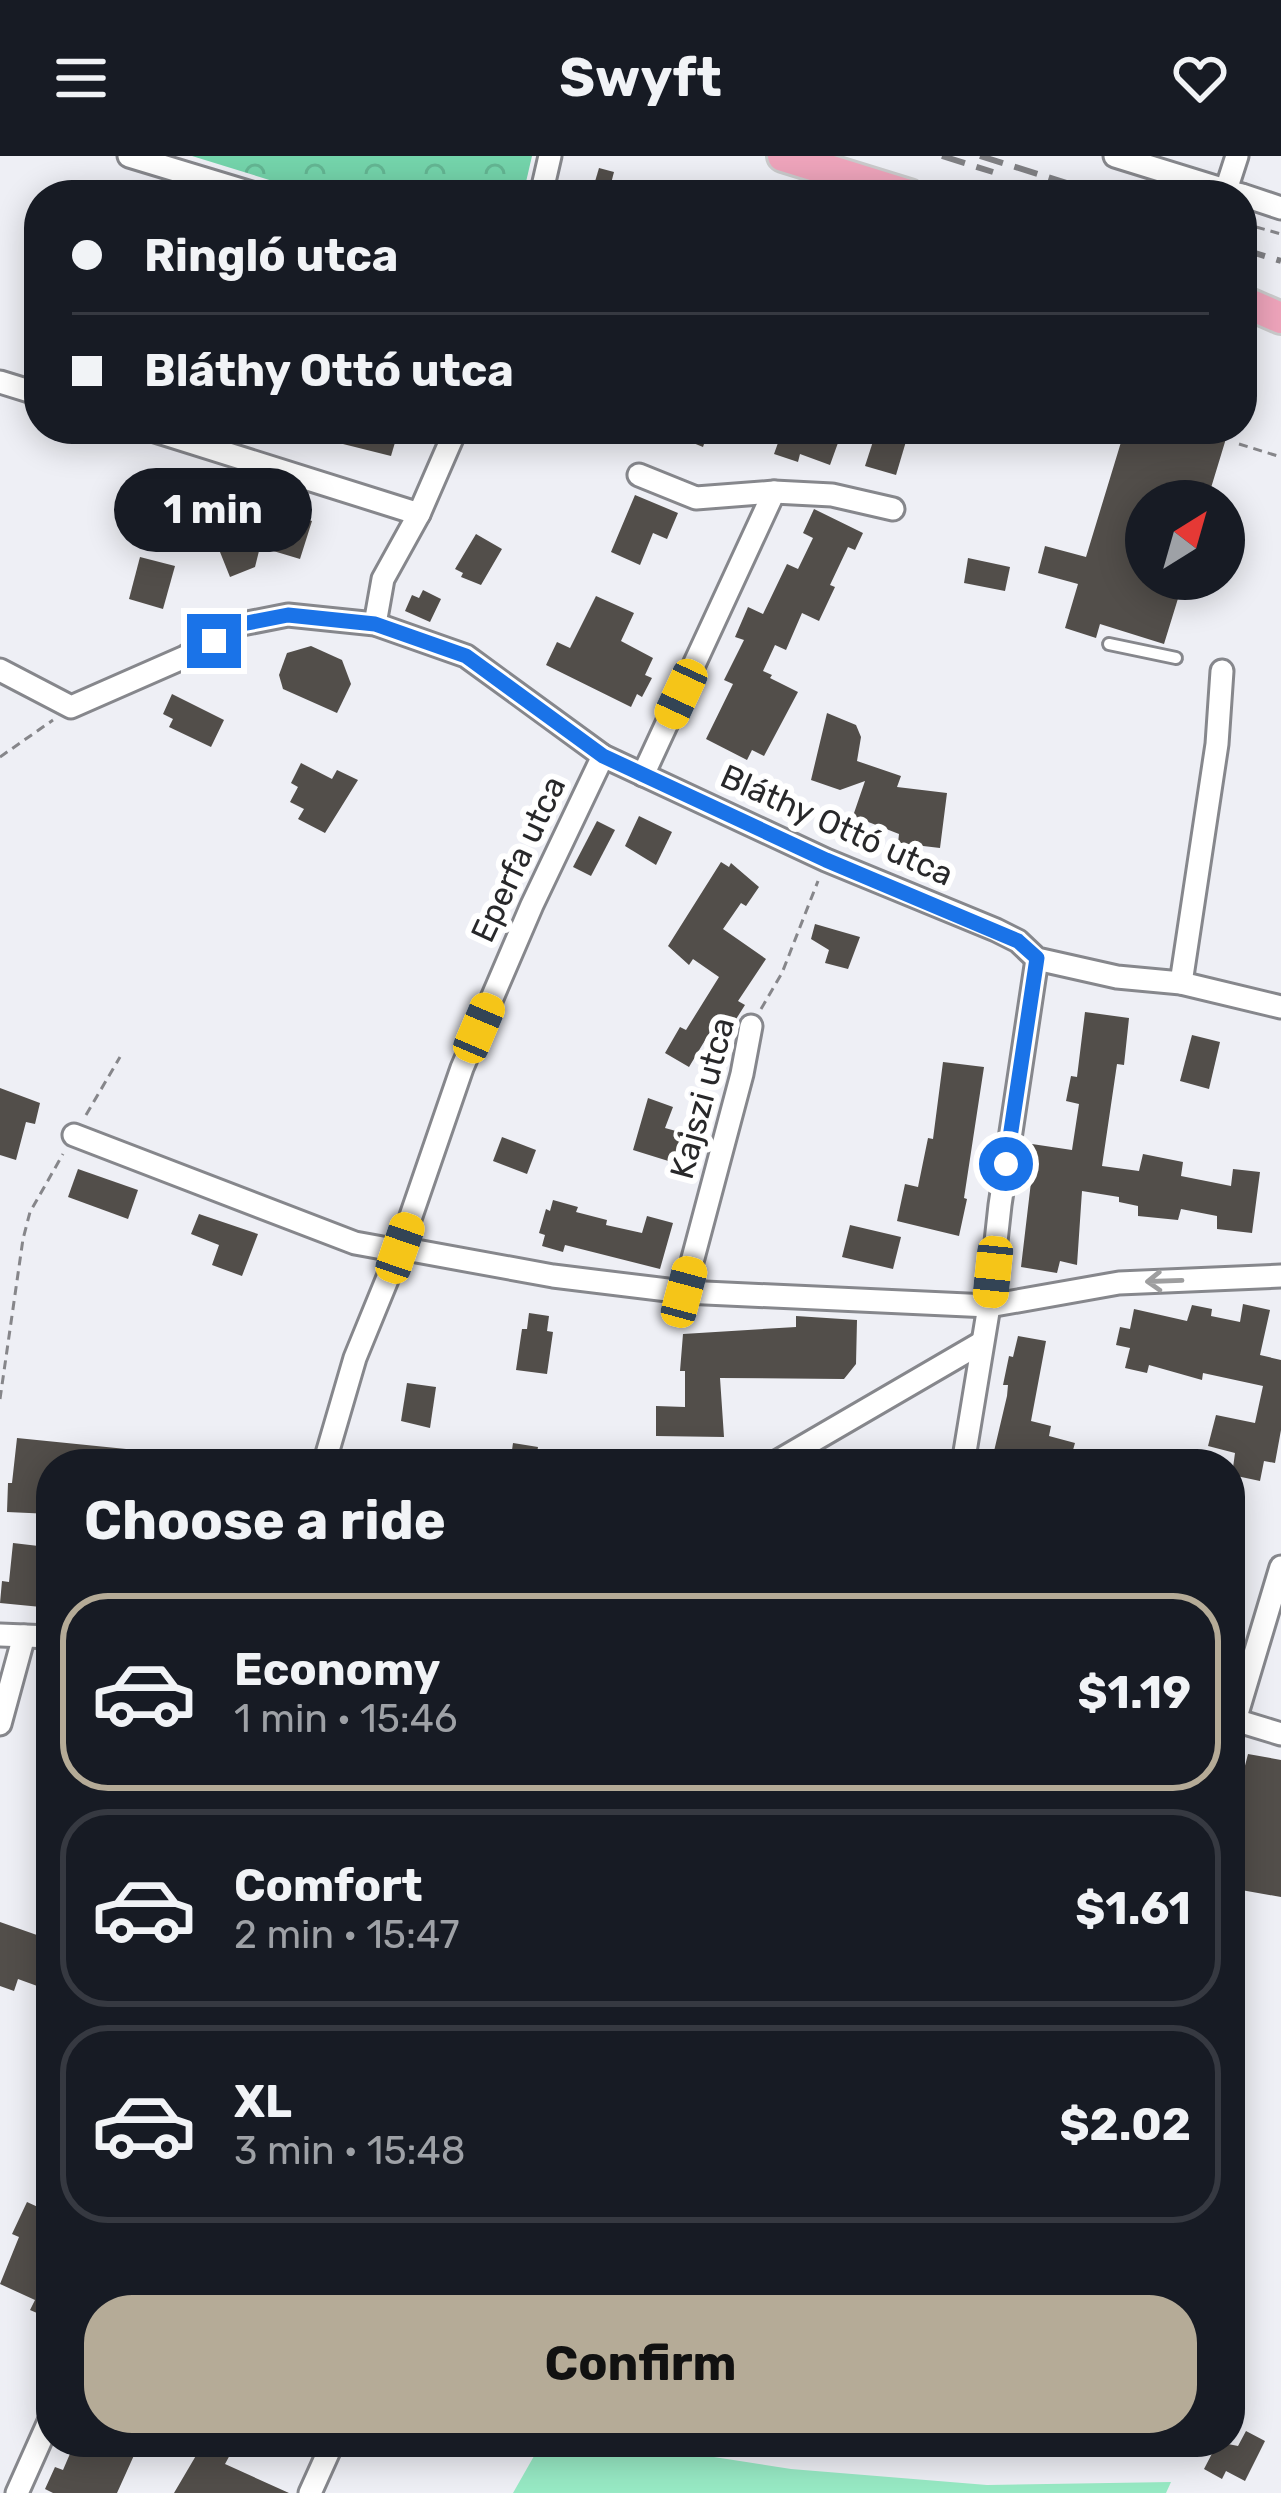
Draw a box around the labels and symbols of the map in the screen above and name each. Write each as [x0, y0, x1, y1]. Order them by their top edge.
callout: 1 min [115, 467, 313, 551]
north arrow [1125, 480, 1245, 600]
route end [187, 614, 241, 668]
car [649, 654, 713, 734]
street label: Bláthy Ottó utca [715, 756, 959, 894]
street label: Eperfa utca [463, 770, 573, 948]
car [448, 988, 510, 1068]
street label: Kajszi utca [662, 1013, 742, 1183]
route start [979, 1137, 1033, 1191]
car [371, 1208, 429, 1288]
car [971, 1234, 1015, 1310]
car [657, 1253, 711, 1331]
one-way arrow [1145, 1270, 1184, 1293]

